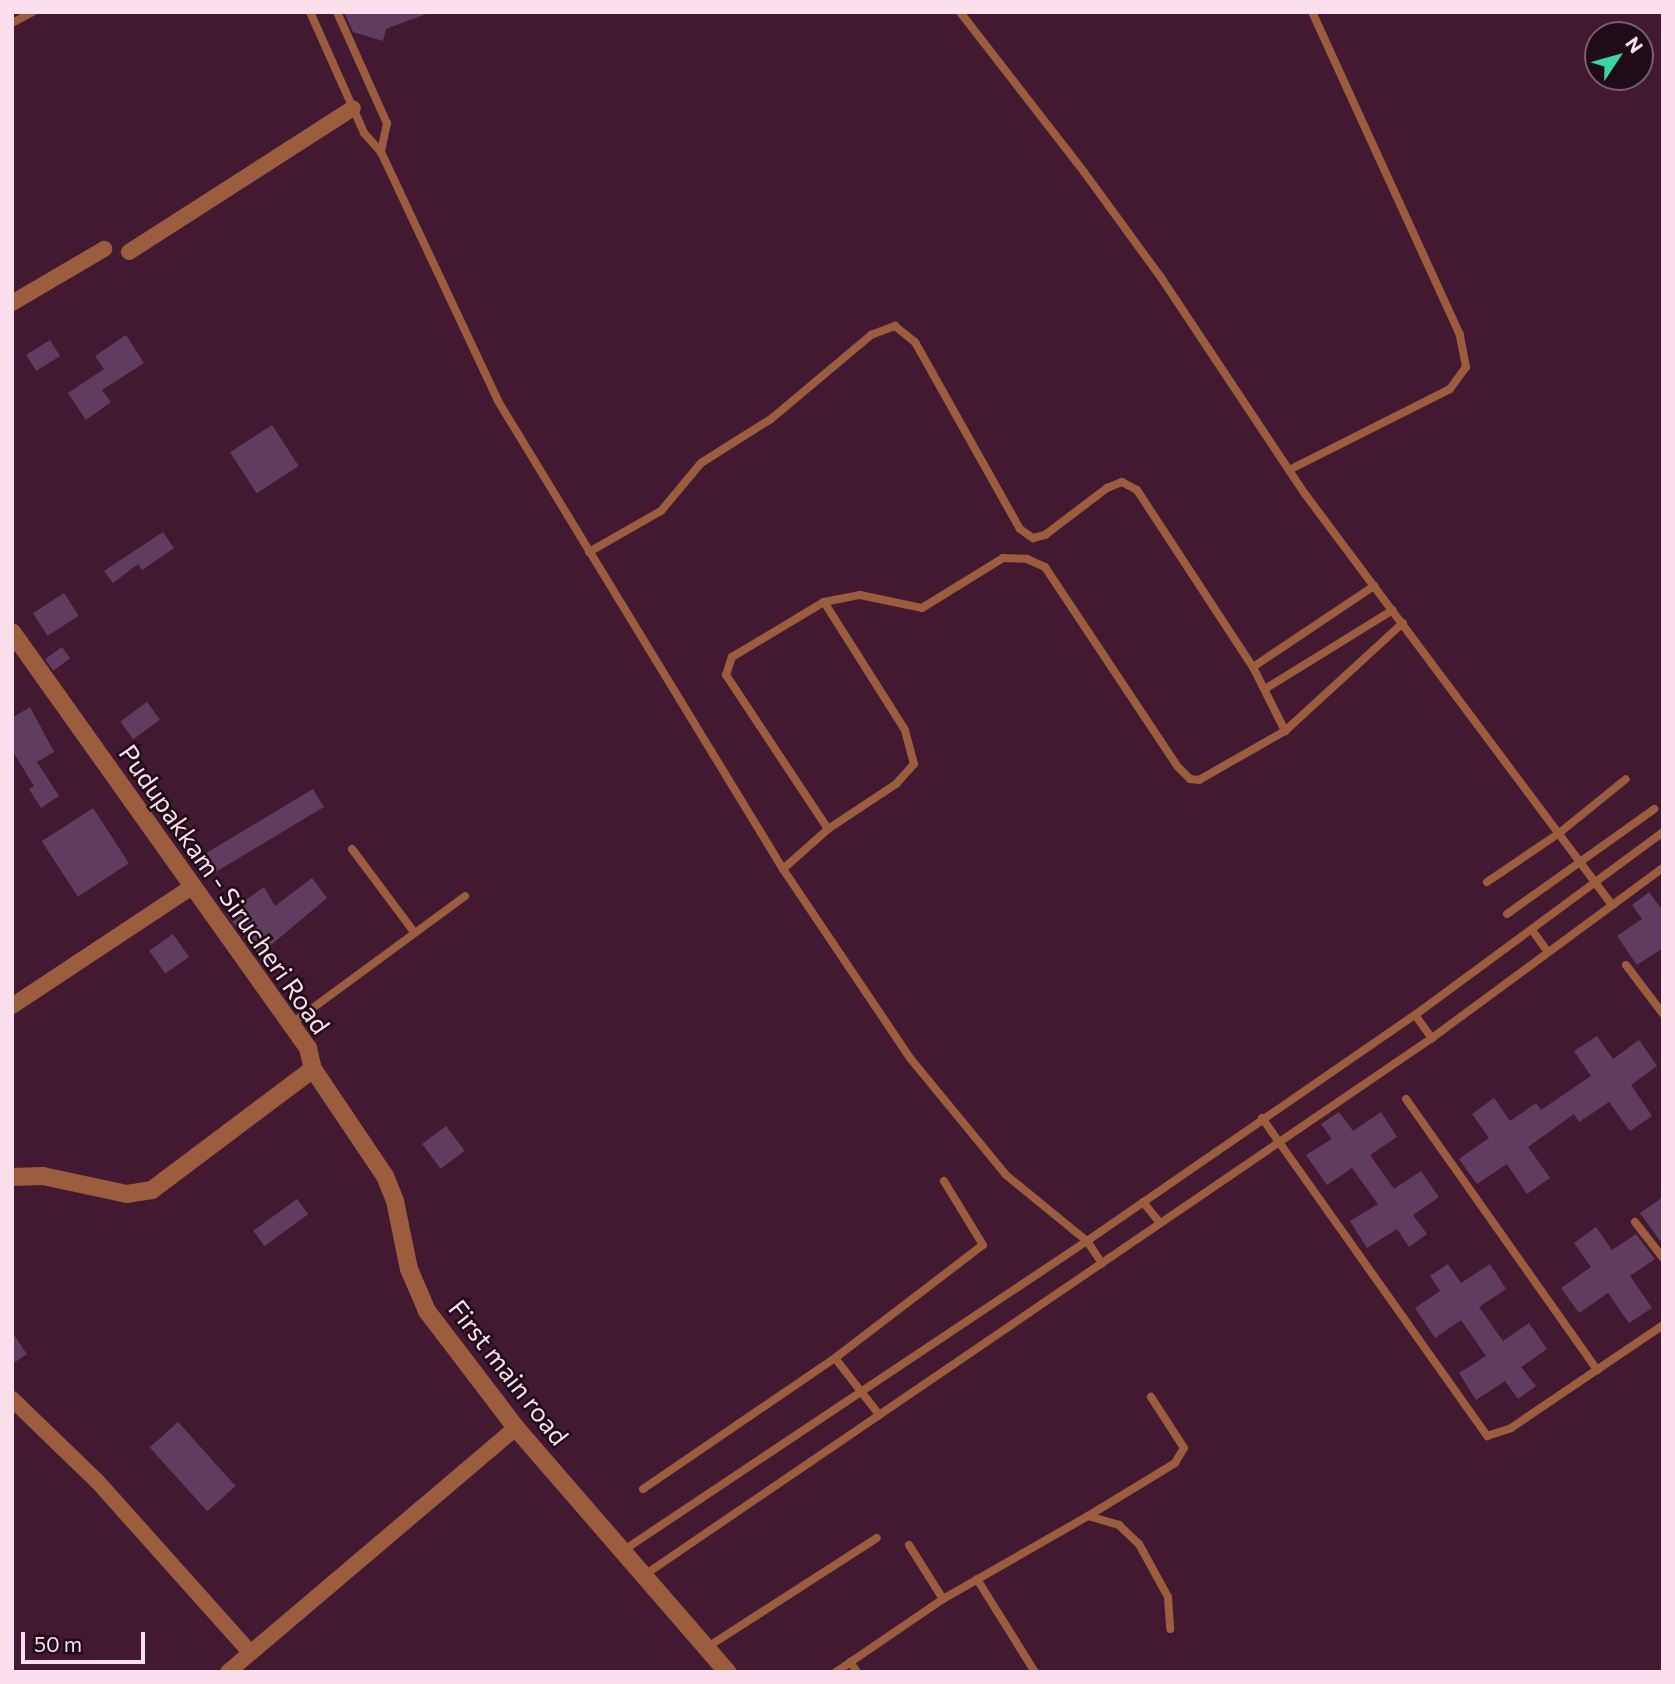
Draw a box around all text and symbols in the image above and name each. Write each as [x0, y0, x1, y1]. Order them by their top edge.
north arrow [1584, 21, 1654, 91]
text: N [1621, 32, 1648, 57]
street label: Pudupakkam - Sirucheri Road [113, 738, 337, 1040]
street label: First main road [443, 1293, 575, 1451]
scale bar [24, 1618, 149, 1662]
text: 50 m [34, 1631, 82, 1656]

